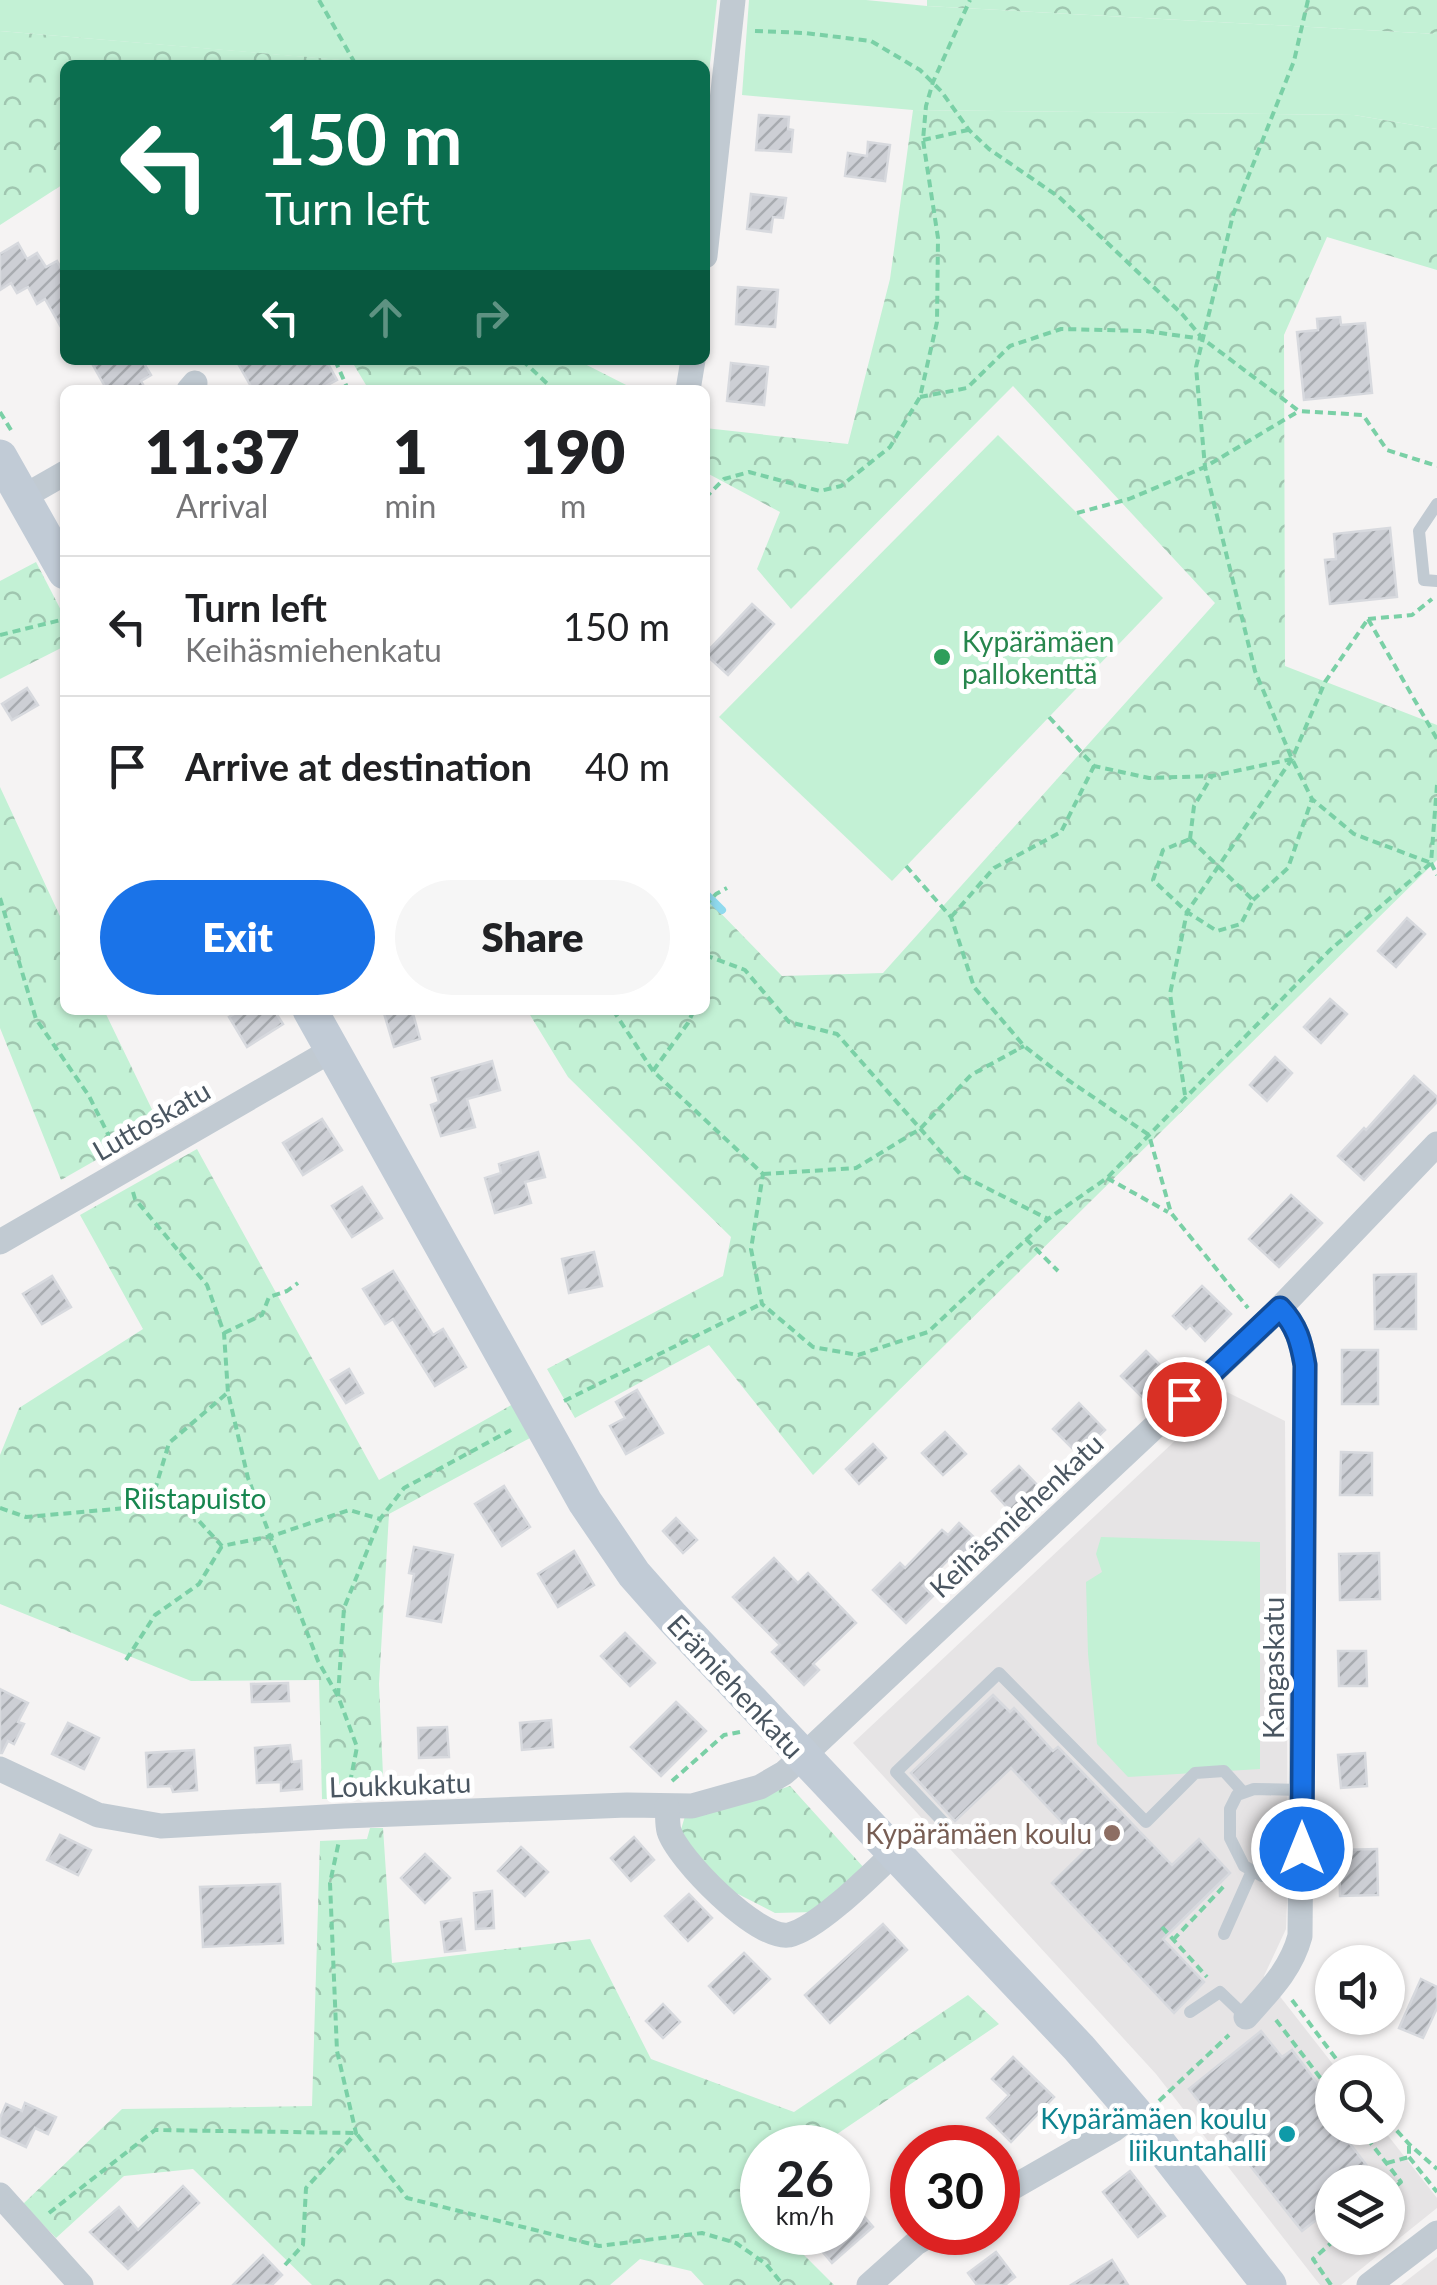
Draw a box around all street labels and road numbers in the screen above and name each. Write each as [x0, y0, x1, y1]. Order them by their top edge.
street label: Luttoskatu [86, 1073, 216, 1167]
street label: Keihäsmiehenkatu [922, 1426, 1110, 1604]
street label: Kangaskatu [1256, 1597, 1290, 1739]
street label: Erämiehenkatu [661, 1607, 811, 1765]
street label: Loukkukatu [328, 1765, 472, 1803]

